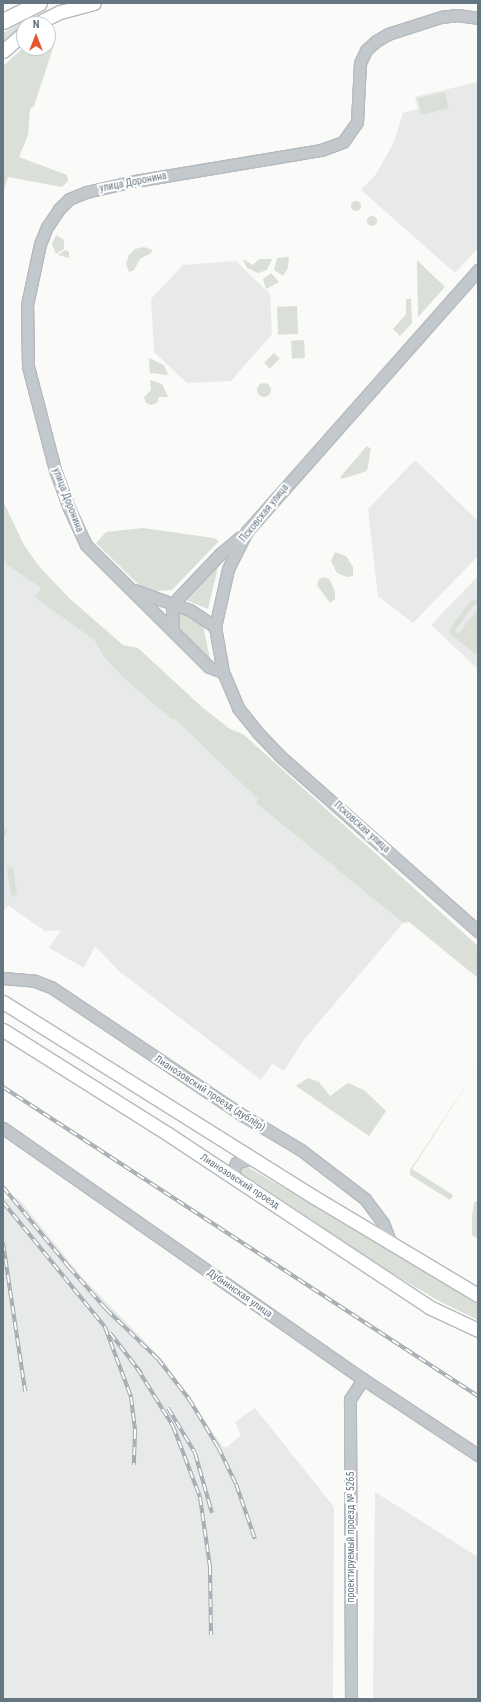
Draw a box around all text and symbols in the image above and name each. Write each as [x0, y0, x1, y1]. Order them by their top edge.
north arrow [16, 16, 56, 56]
text: N [33, 18, 39, 31]
street label: улица Доронина [98, 170, 168, 194]
street label: улица Доронина [50, 466, 86, 534]
street label: Псковская улица [237, 482, 291, 544]
street label: Псковская улица [332, 799, 392, 855]
street label: Лианозовский проезд (дублёр) [152, 1053, 268, 1133]
street label: Лианозовский проезд [198, 1151, 282, 1211]
street label: Дубнинская улица [205, 1266, 275, 1320]
street label: проектируемый проезд № 5265 [345, 1472, 357, 1602]

